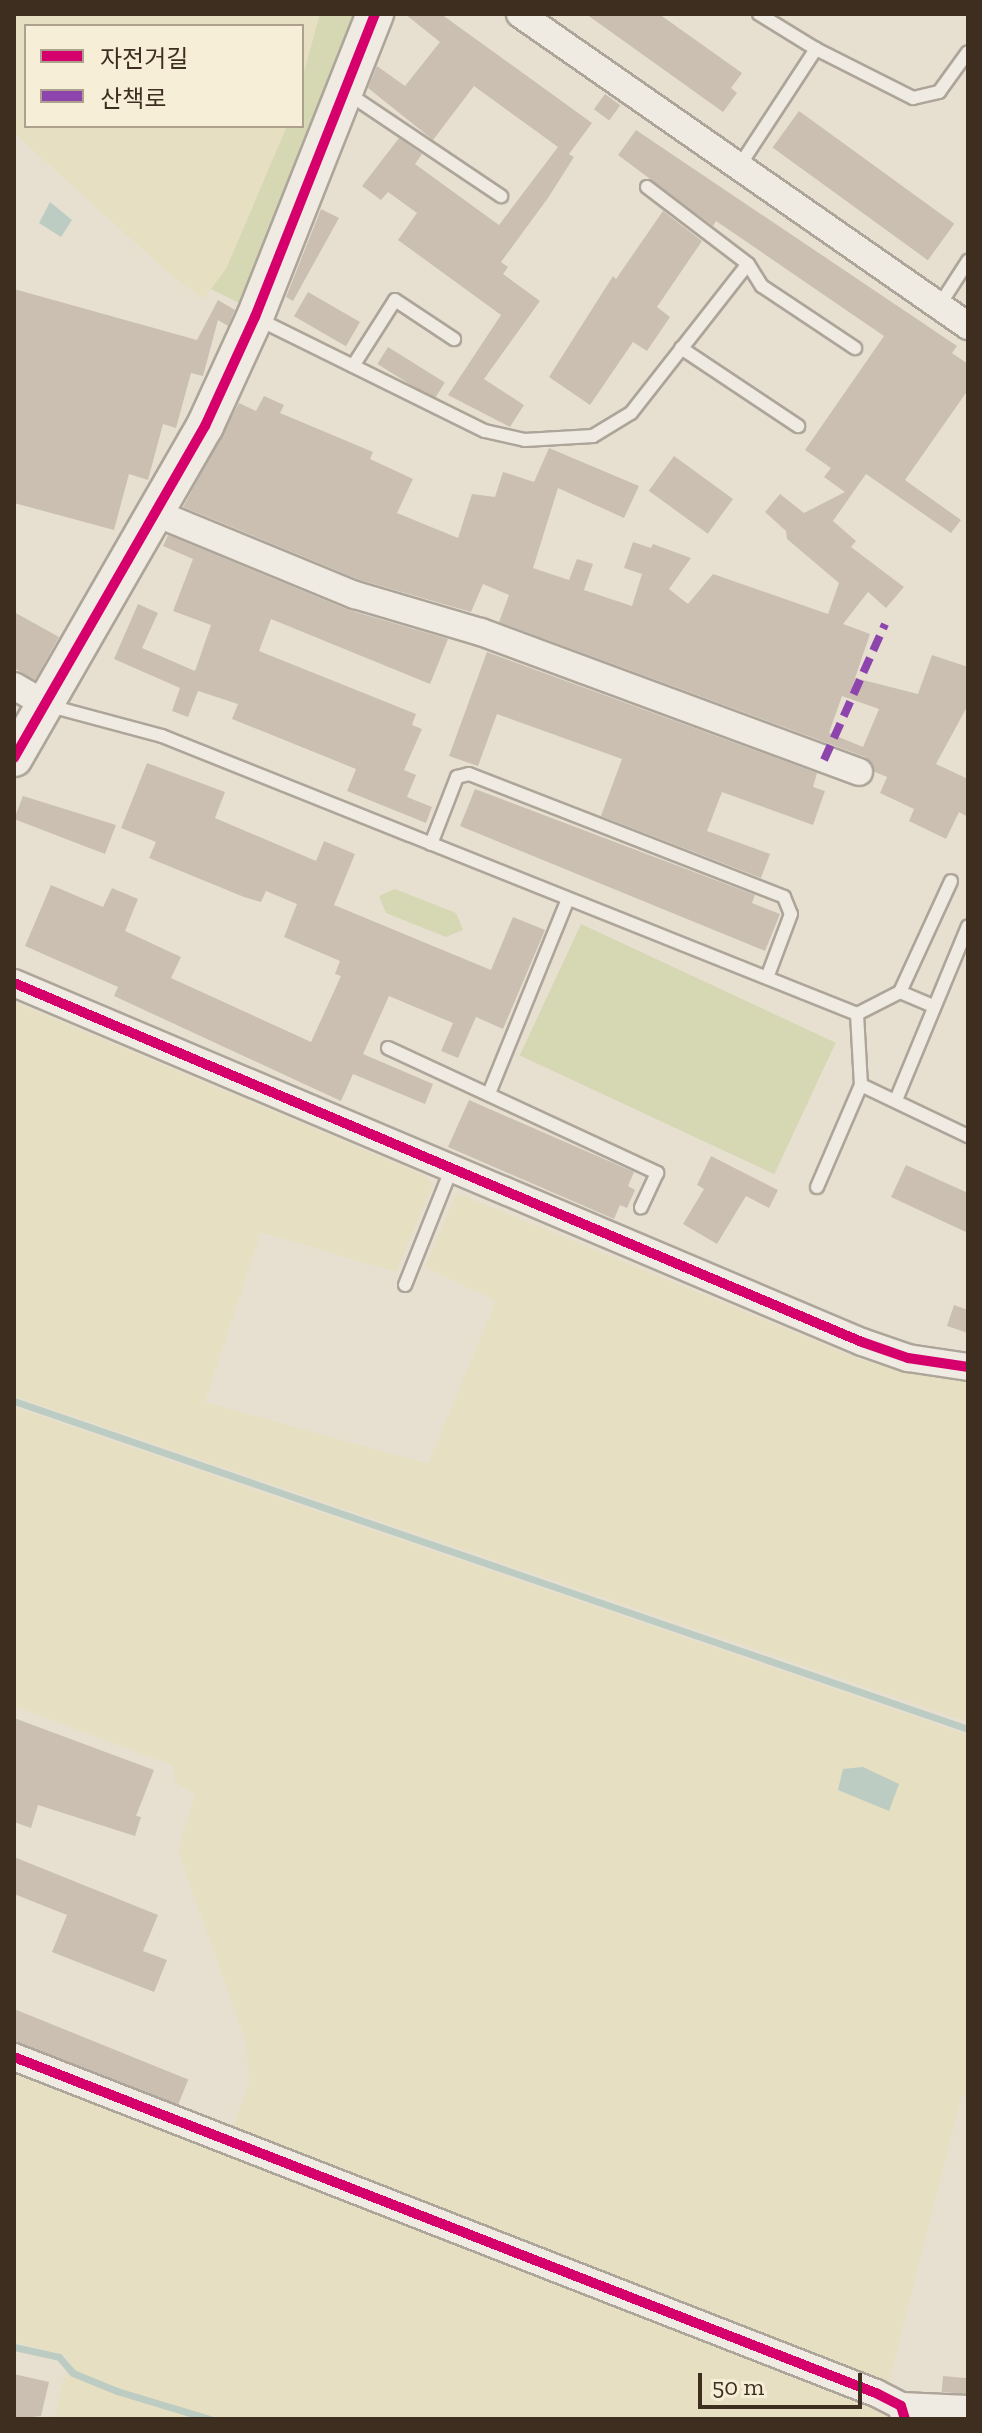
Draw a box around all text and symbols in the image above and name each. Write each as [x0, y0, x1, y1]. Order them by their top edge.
legend [24, 24, 304, 128]
text: 자전거길 [100, 44, 188, 73]
text: 산책로 [100, 84, 166, 113]
scale bar [702, 2357, 866, 2407]
text: 50 m [712, 2372, 764, 2401]

